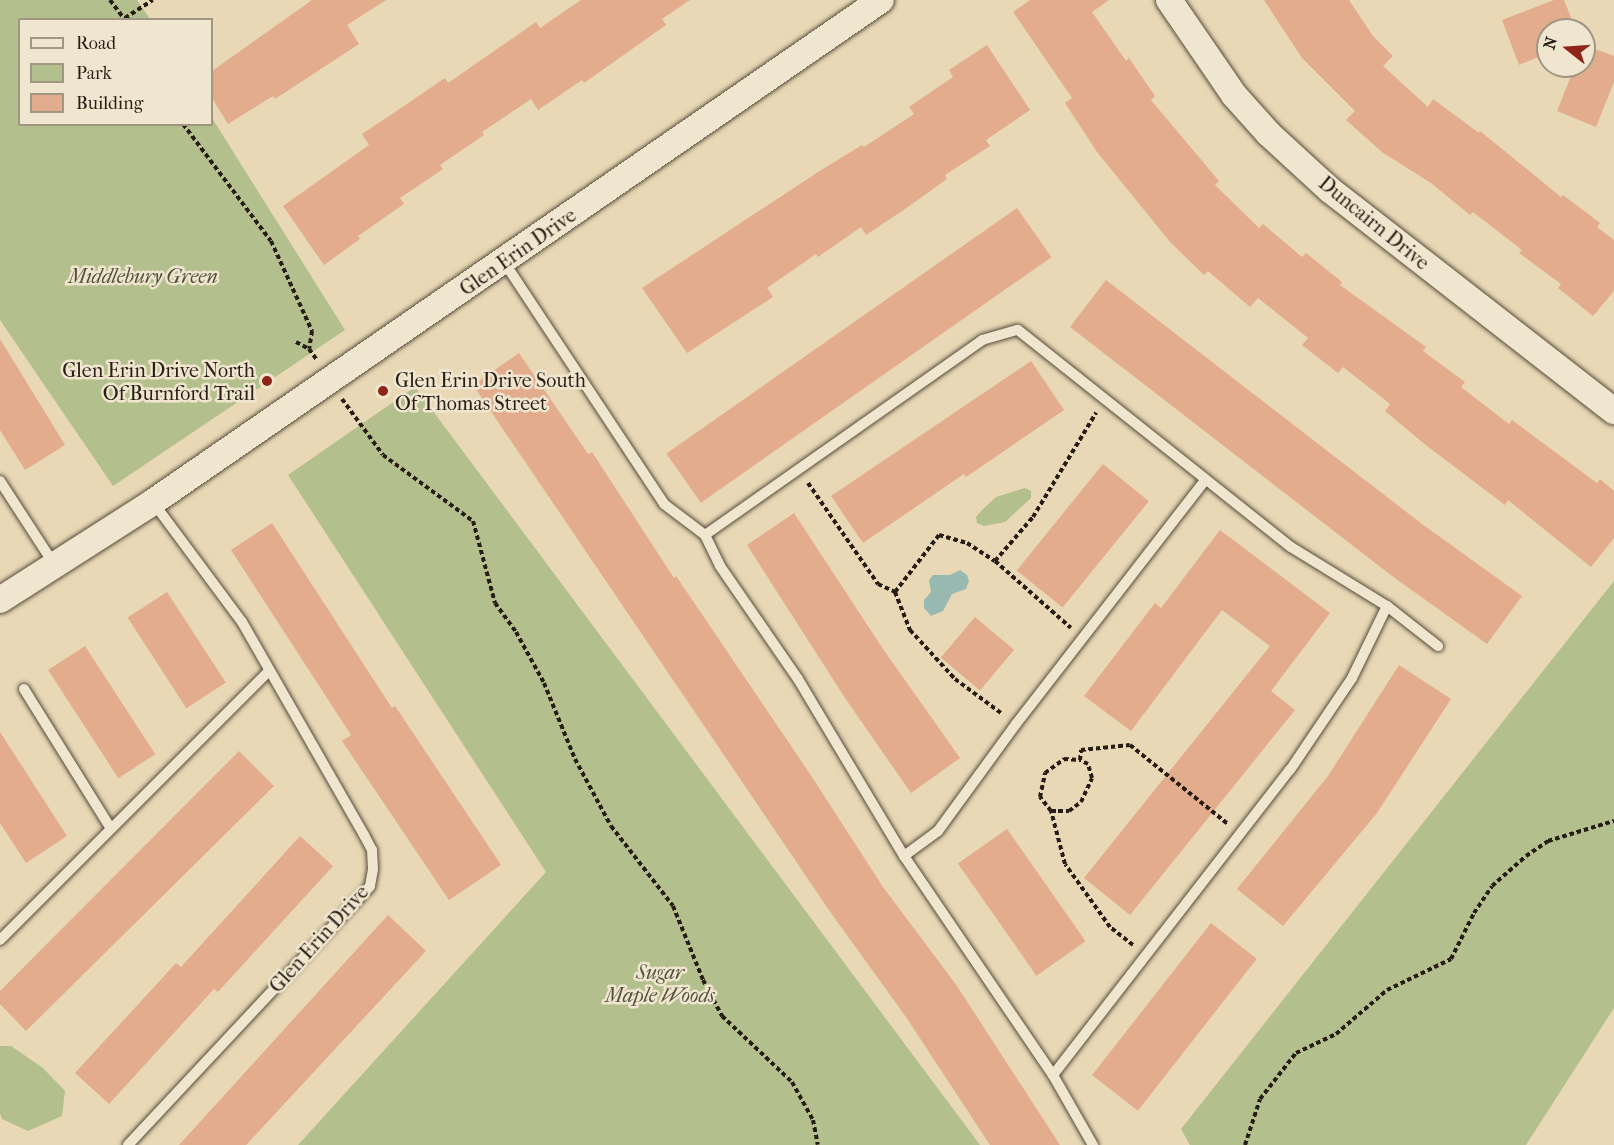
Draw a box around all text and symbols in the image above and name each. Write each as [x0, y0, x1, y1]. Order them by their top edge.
legend [18, 18, 213, 126]
north arrow [1536, 18, 1596, 78]
text: Road [76, 33, 116, 54]
text: N [1539, 35, 1561, 52]
text: Park [76, 63, 112, 84]
text: Building [76, 93, 143, 114]
street label: Duncairn Drive [1314, 171, 1434, 275]
street label: Glen Erin Drive [455, 203, 581, 301]
park label: Middlebury Green [68, 264, 218, 288]
place label: Glen Erin Drive North Of Burnford Trail [62, 358, 255, 405]
place label: Glen Erin Drive South Of Thomas Street [395, 368, 586, 415]
marker: Glen Erin Drive North Of Burnford Trail [260, 374, 274, 388]
marker: Glen Erin Drive South Of Thomas Street [376, 384, 390, 398]
street label: Glen Erin Drive [264, 880, 374, 998]
park label: Sugar Maple Woods [605, 961, 715, 1008]

